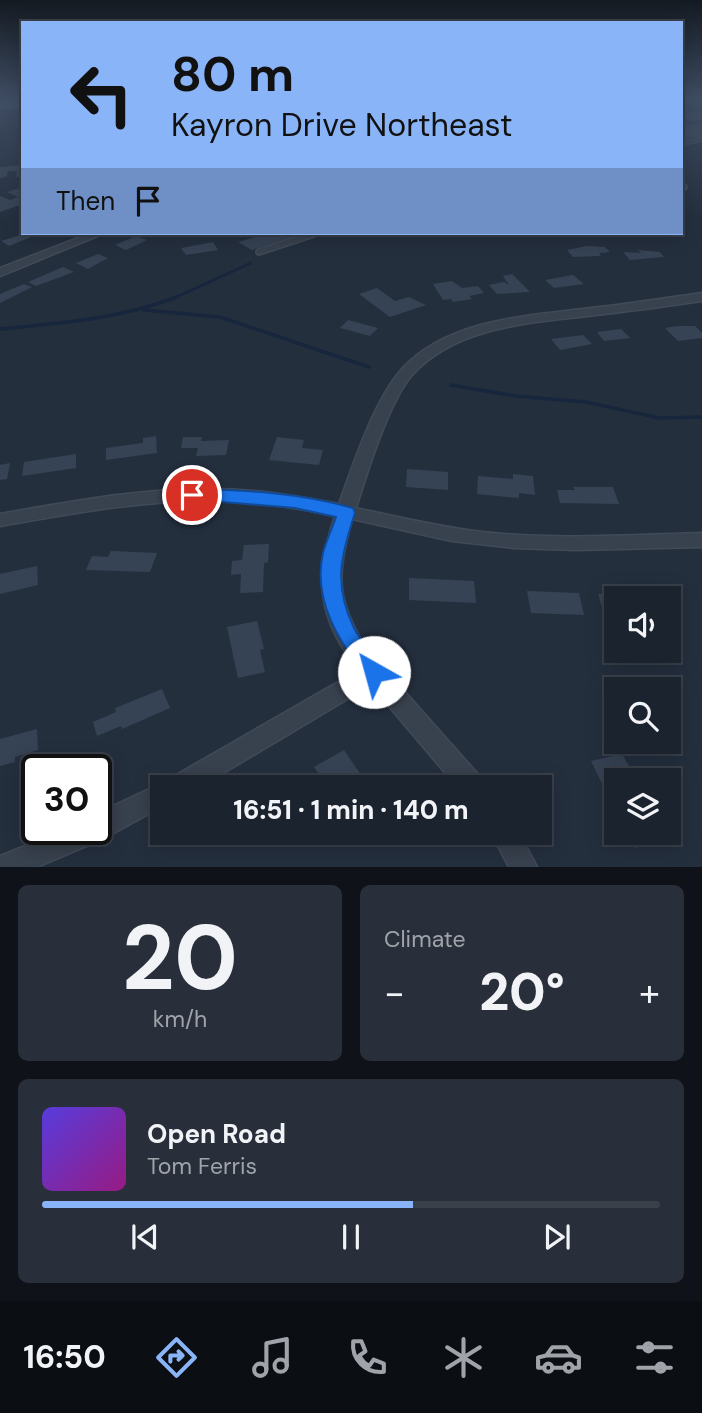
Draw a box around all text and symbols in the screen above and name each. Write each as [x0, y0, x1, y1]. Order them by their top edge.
text: 80 m [171, 42, 294, 106]
icon: left [56, 49, 147, 140]
text: Kayron Drive Northeast [171, 104, 512, 146]
icon: arrive [129, 182, 167, 220]
text: Then [56, 184, 115, 218]
pin [162, 465, 222, 525]
icon: arrive [173, 476, 211, 514]
map controls [604, 586, 681, 845]
button: sound [604, 586, 681, 663]
position arrow [337, 635, 411, 709]
button: search [604, 677, 681, 754]
speed limit sign: 30 [21, 754, 112, 845]
button: layers [604, 768, 681, 845]
text: 16:51 · 1 min · 140 m [233, 793, 469, 827]
text: 20 [122, 899, 238, 1017]
text: Climate [384, 924, 466, 954]
text: 20° [479, 958, 565, 1026]
text: − [384, 968, 405, 1018]
text: + [639, 968, 660, 1018]
text: km/h [153, 1004, 207, 1034]
text: Open Road [147, 1117, 286, 1151]
text: Tom Ferris [147, 1151, 257, 1181]
icon: previous [126, 1218, 164, 1256]
icon: pause [332, 1218, 370, 1256]
icon: next [538, 1218, 576, 1256]
icon: directions [152, 1333, 201, 1382]
icon: music [248, 1333, 297, 1382]
icon: phone [343, 1333, 392, 1382]
icon: climate [439, 1333, 488, 1382]
icon: car [534, 1333, 583, 1382]
icon: filters [630, 1333, 679, 1382]
text: 16:50 [23, 1336, 106, 1378]

